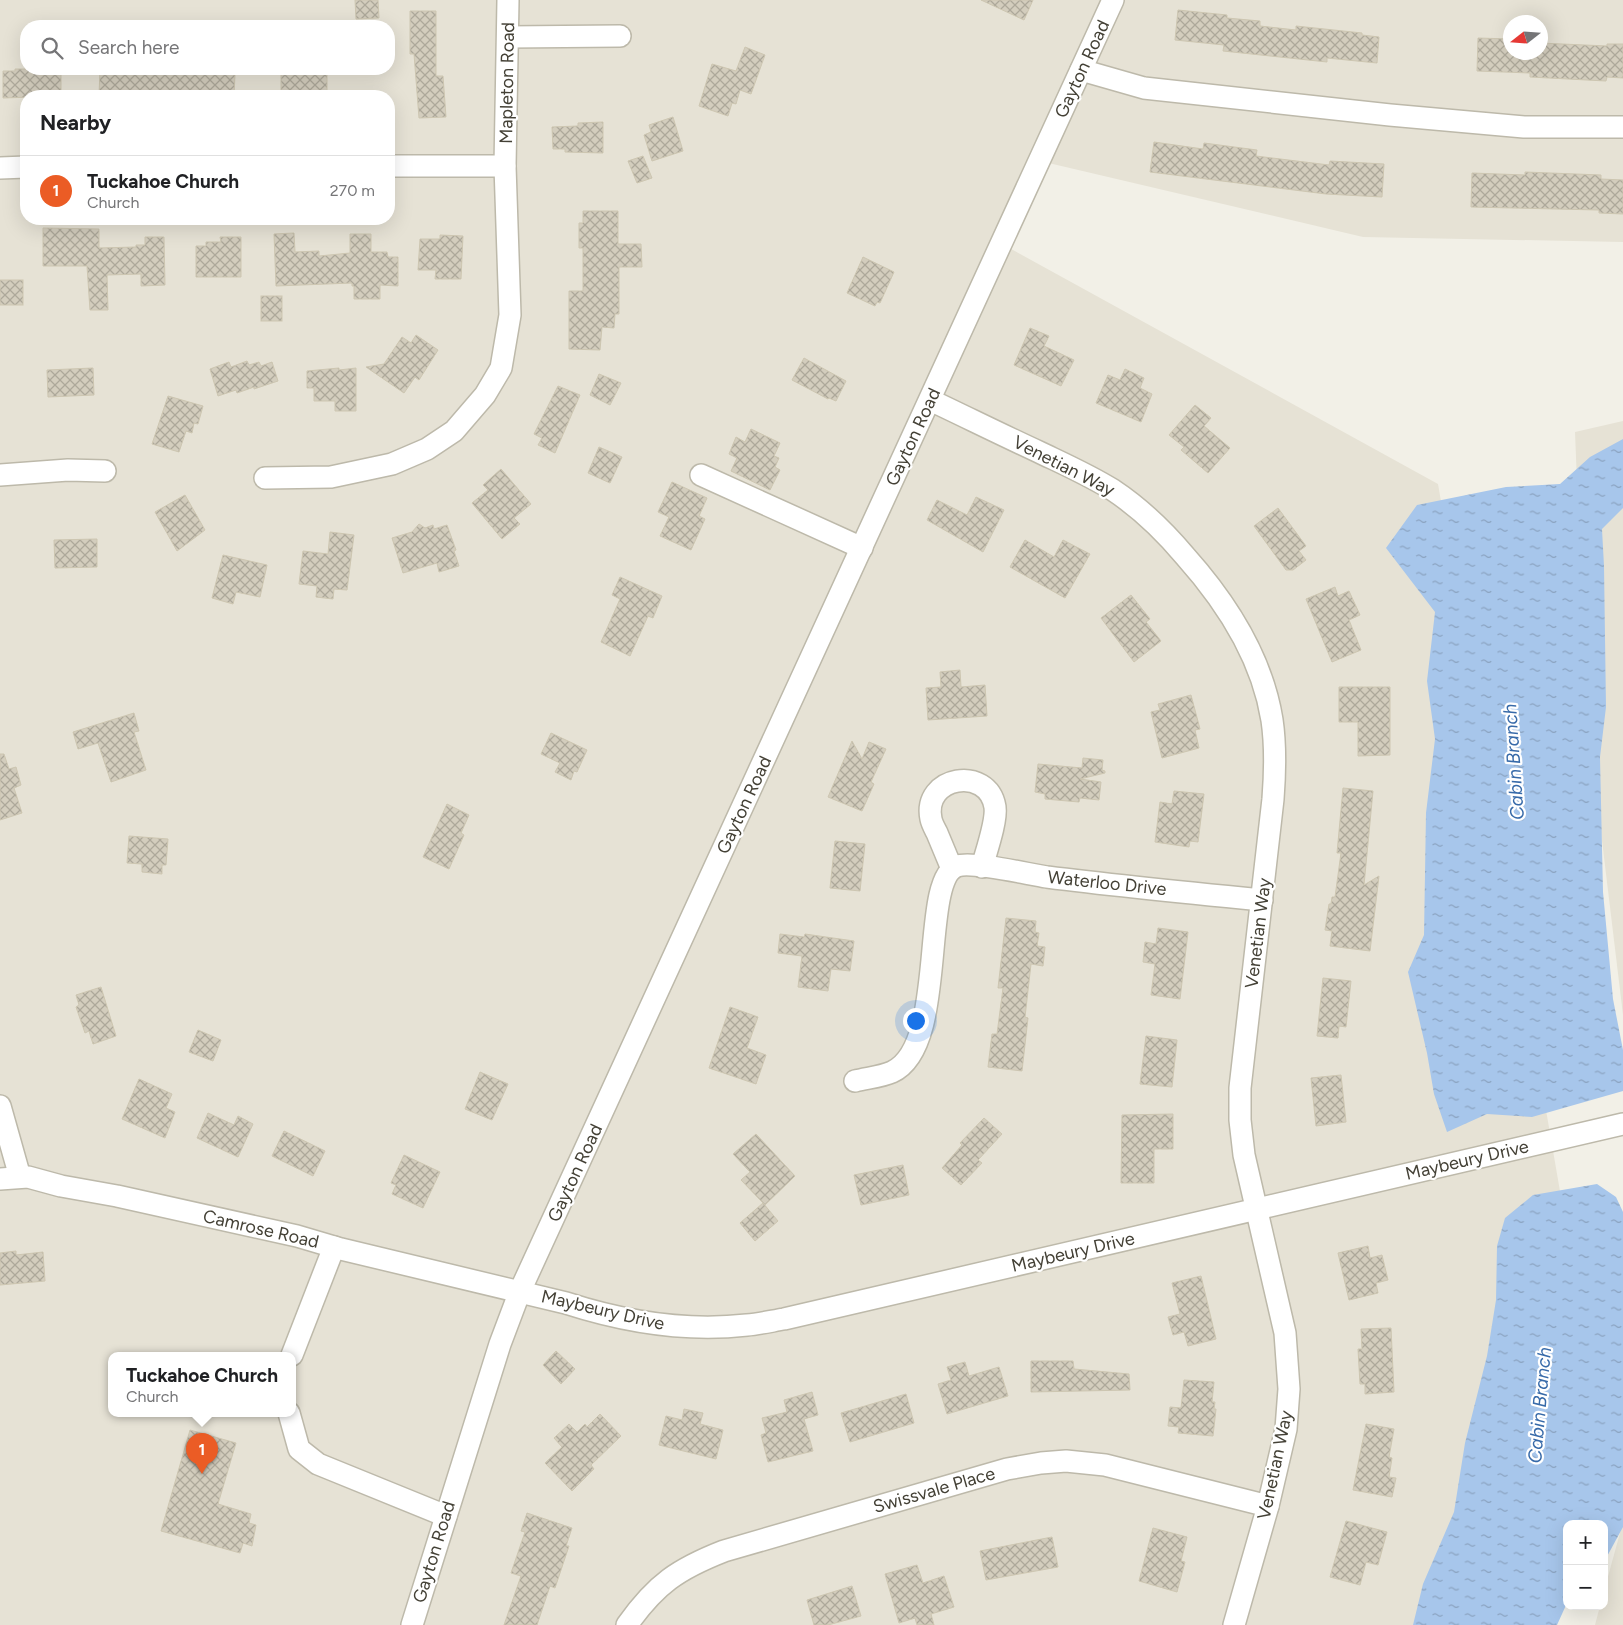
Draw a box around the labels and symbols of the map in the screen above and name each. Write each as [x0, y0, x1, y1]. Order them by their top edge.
north arrow [1503, 15, 1548, 60]
street label: Gayton Road [1050, 17, 1114, 121]
street label: Mapleton Road [495, 22, 519, 144]
street label: Gayton Road [881, 385, 945, 489]
street label: Venetian Way [1009, 431, 1119, 501]
water label: Cabin Branch [1498, 703, 1529, 821]
street label: Gayton Road [712, 753, 776, 857]
street label: Waterloo Drive [1047, 866, 1168, 900]
street label: Venetian Way [1240, 876, 1276, 990]
your location [903, 1008, 929, 1034]
street label: Gayton Road [543, 1121, 607, 1225]
street label: Maybeury Drive [1403, 1135, 1531, 1185]
street label: Camrose Road [201, 1205, 321, 1253]
street label: Maybeury Drive [1009, 1227, 1137, 1277]
street label: Maybeury Drive [539, 1285, 667, 1335]
water label: Cabin Branch [1523, 1346, 1556, 1464]
street label: Venetian Way [1253, 1408, 1297, 1522]
pin: 1 [186, 1433, 218, 1474]
street label: Swissvale Place [870, 1462, 998, 1518]
street label: Gayton Road [408, 1498, 460, 1606]

